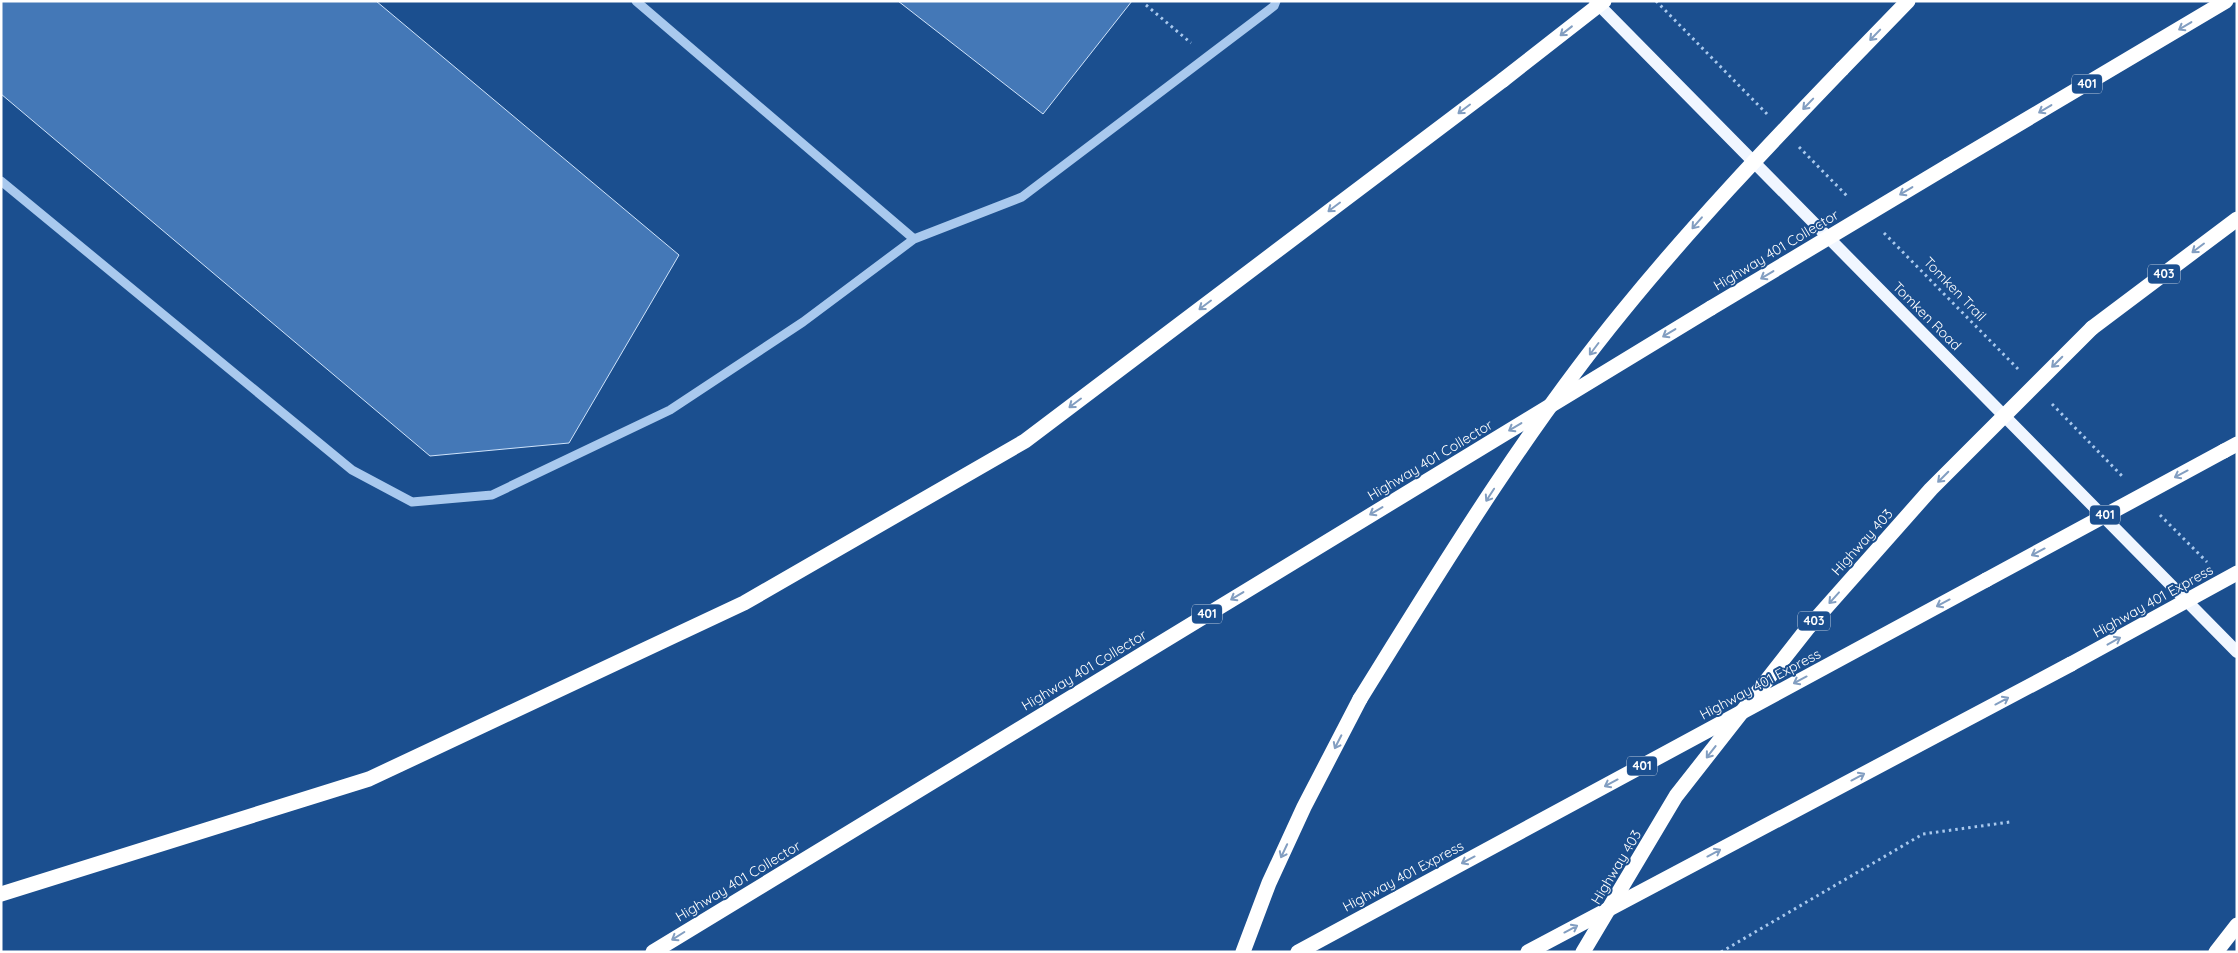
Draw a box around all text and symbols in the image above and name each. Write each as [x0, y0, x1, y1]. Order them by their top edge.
one-way arrow [2178, 22, 2192, 32]
one-way arrow [1559, 26, 1573, 36]
one-way arrow [1869, 29, 1881, 42]
road number: 401 [2072, 74, 2102, 94]
one-way arrow [1802, 98, 1814, 111]
one-way arrow [1457, 104, 1471, 114]
one-way arrow [2037, 104, 2052, 114]
one-way arrow [1900, 187, 1914, 197]
one-way arrow [1327, 202, 1341, 212]
street label: Highway 401 Collector [1710, 205, 1842, 295]
one-way arrow [1692, 217, 1703, 230]
one-way arrow [2192, 243, 2205, 254]
street label: Tomken Trail [1920, 253, 1990, 325]
road number: 403 [2148, 264, 2180, 284]
one-way arrow [1760, 270, 1774, 280]
street label: Tomken Road [1889, 278, 1965, 354]
one-way arrow [1198, 300, 1212, 310]
one-way arrow [1662, 329, 1676, 339]
one-way arrow [1589, 342, 1599, 356]
one-way arrow [2052, 356, 2064, 368]
one-way arrow [1068, 398, 1082, 408]
street label: Highway 401 Collector [1364, 415, 1496, 505]
one-way arrow [1509, 422, 1523, 432]
one-way arrow [2174, 470, 2189, 479]
one-way arrow [1937, 471, 1949, 483]
one-way arrow [1485, 488, 1495, 502]
street label: Highway 403 [1827, 505, 1897, 579]
road number: 401 [2090, 506, 2120, 524]
one-way arrow [1370, 507, 1384, 517]
one-way arrow [2032, 547, 2046, 557]
street label: Highway 401 Express [2090, 560, 2216, 642]
one-way arrow [1231, 591, 1245, 601]
one-way arrow [1828, 592, 1840, 605]
one-way arrow [1936, 598, 1951, 608]
road number: 401 [1192, 604, 1222, 624]
road number: 403 [1798, 612, 1830, 630]
street label: Highway 401 Collector [1018, 625, 1150, 715]
one-way arrow [2106, 636, 2121, 645]
street label: Highway 401 Express [1696, 644, 1824, 724]
one-way arrow [1794, 676, 1808, 686]
one-way arrow [1994, 696, 2009, 706]
one-way arrow [1333, 734, 1342, 749]
one-way arrow [1705, 745, 1716, 758]
road number: 401 [1627, 756, 1657, 776]
one-way arrow [1850, 772, 1865, 781]
one-way arrow [1604, 778, 1619, 788]
street label: Highway 403 [1587, 827, 1645, 907]
street label: Highway 401 Collector [672, 836, 804, 926]
street label: Highway 401 Express [1339, 836, 1467, 916]
one-way arrow [1278, 843, 1288, 858]
one-way arrow [1707, 848, 1722, 858]
one-way arrow [1461, 856, 1476, 865]
one-way arrow [1563, 924, 1578, 934]
one-way arrow [672, 931, 686, 941]

